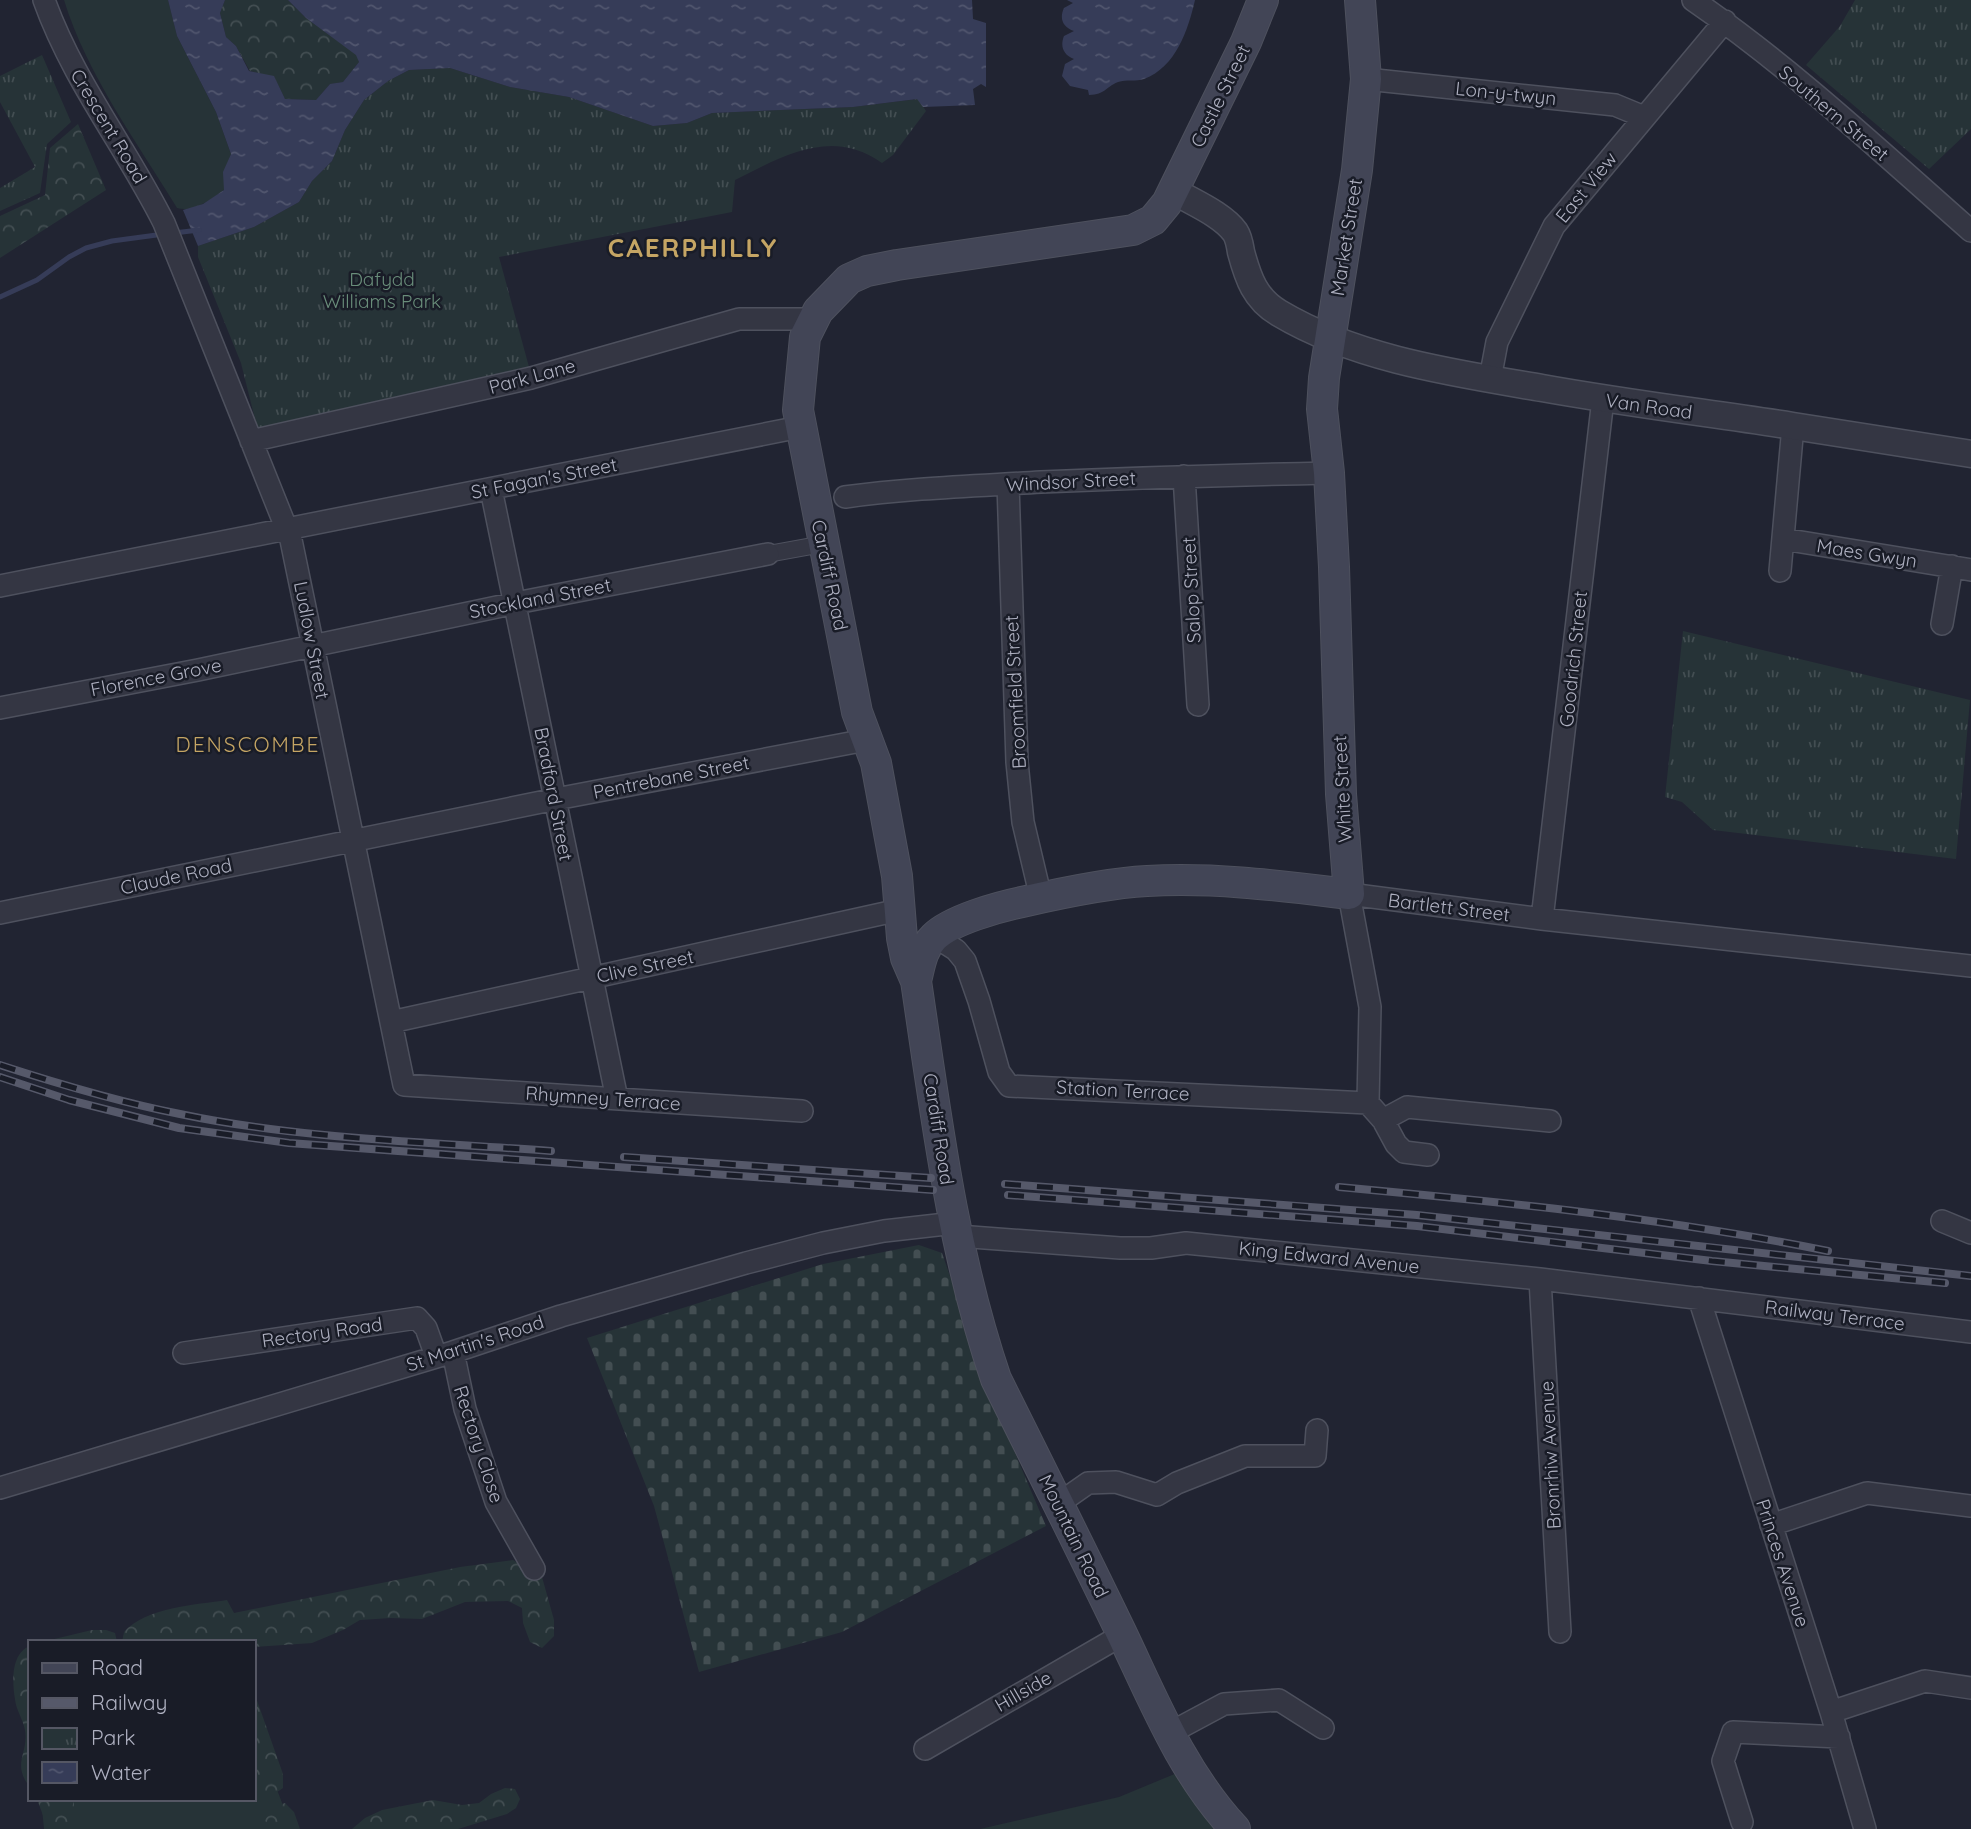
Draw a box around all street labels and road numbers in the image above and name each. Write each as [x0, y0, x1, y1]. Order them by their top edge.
street label: Castle Street [1185, 41, 1255, 151]
street label: Southern Street [1774, 60, 1894, 166]
street label: Crescent Road [65, 64, 153, 188]
street label: Lon-y-twyn [1454, 76, 1558, 110]
street label: East View [1550, 147, 1622, 227]
street label: Market Street [1325, 177, 1367, 297]
street label: Park Lane [486, 353, 578, 399]
street label: Van Road [1604, 388, 1694, 424]
street label: St Fagan's Street [469, 452, 619, 504]
street label: Windsor Street [1006, 466, 1136, 496]
street label: Cardiff Road [807, 518, 853, 632]
street label: Maes Gwyn [1815, 533, 1919, 573]
street label: Salop Street [1176, 536, 1206, 644]
street label: Stockland Street [467, 572, 613, 624]
street label: Ludlow Street [289, 579, 335, 701]
street label: Goodrich Street [1554, 590, 1592, 728]
street label: Broomfield Street [999, 614, 1031, 770]
street label: Florence Grove [88, 653, 224, 701]
street label: Bradford Street [529, 725, 579, 863]
street label: White Street [1327, 735, 1357, 843]
street label: Pentrebane Street [591, 750, 751, 804]
street label: Claude Road [118, 852, 234, 900]
street label: Bartlett Street [1387, 888, 1511, 926]
street label: Clive Street [594, 944, 696, 988]
street label: Cardiff Road [918, 1072, 960, 1186]
street label: Station Terrace [1056, 1075, 1190, 1105]
street label: Rhymney Terrace [525, 1081, 681, 1115]
street label: King Edward Avenue [1237, 1236, 1421, 1278]
street label: Railway Terrace [1764, 1295, 1906, 1335]
street label: St Martin's Road [403, 1309, 547, 1377]
street label: Rectory Road [260, 1312, 384, 1352]
street label: Bronrhiw Avenue [1534, 1380, 1566, 1530]
street label: Rectory Close [449, 1382, 509, 1506]
street label: Mountain Road [1034, 1470, 1114, 1602]
street label: Princes Avenue [1751, 1496, 1815, 1630]
street label: Hillside [990, 1665, 1056, 1717]

